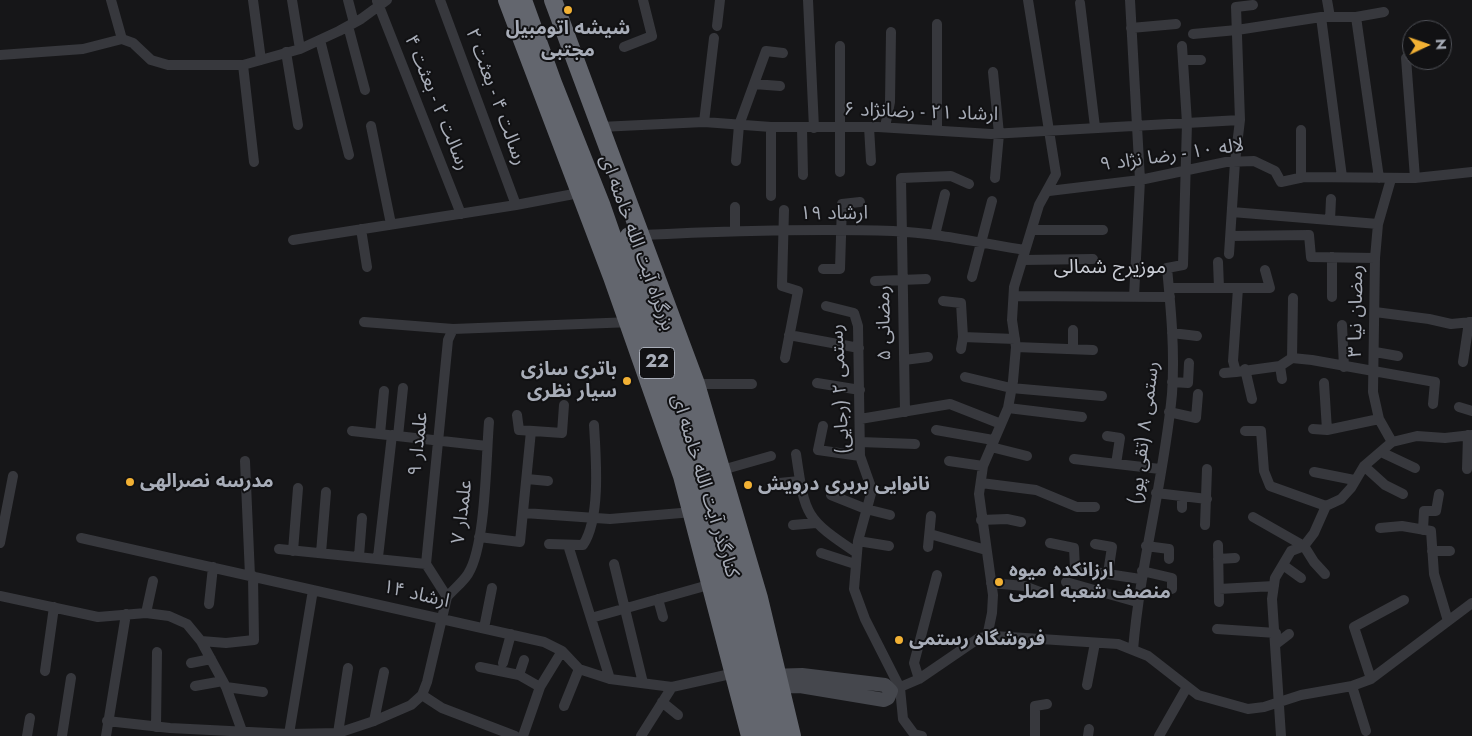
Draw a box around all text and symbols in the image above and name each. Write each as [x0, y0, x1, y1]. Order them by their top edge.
marker: شیشه اتومبیل مجتبی [562, 4, 574, 16]
place label: شیشه اتومبیل مجتبی [506, 18, 630, 62]
north arrow [1402, 20, 1452, 70]
street label: رسالت ۴ - بعثت ۲ [460, 25, 530, 169]
street label: رسالت ۲ - بعثت ۴ [398, 32, 474, 174]
text: N [1431, 38, 1451, 50]
street label: ارشاد ۲۱ - رضانژاد ۶ [843, 99, 999, 127]
street label: لاله ۱۰ - رضا نژاد ۹ [1099, 135, 1245, 177]
street label: بزرگراه آیت الله خامنه ای [594, 152, 678, 334]
street label: ارشاد ۱۹ [800, 203, 868, 225]
district label: موزیرج شمالی [1054, 256, 1166, 280]
street label: رمضان نیا ۳ [1345, 264, 1369, 358]
street label: رمضانی ۵ [873, 285, 897, 361]
street label: رستمی ۲ (رجایی) [826, 323, 856, 455]
road number: 22 [640, 348, 674, 378]
place label: باتری سازی سیار نظری [521, 359, 617, 403]
street label: رستمی ۸ (تقی پور) [1125, 360, 1165, 506]
marker: باتری سازی سیار نظری [621, 375, 633, 387]
street label: کنارگذر آیت الله خامنه ای [665, 392, 743, 580]
street label: علمدار ۹ [404, 411, 434, 477]
place label: مدرسه نصرالهی [140, 471, 273, 493]
place label: نانوایی بربری درویش [758, 474, 930, 496]
marker: مدرسه نصرالهی [124, 476, 136, 488]
street label: علمدار ۷ [448, 479, 478, 545]
marker: نانوایی بربری درویش [742, 479, 754, 491]
place label: ارزانکده میوه منصف شعبه اصلی [1009, 560, 1171, 604]
street label: ارشاد ۱۴ [380, 576, 452, 614]
marker: ارزانکده میوه منصف شعبه اصلی [993, 576, 1005, 588]
place label: فروشگاه رستمی [909, 629, 1045, 651]
marker: فروشگاه رستمی [893, 634, 905, 646]

